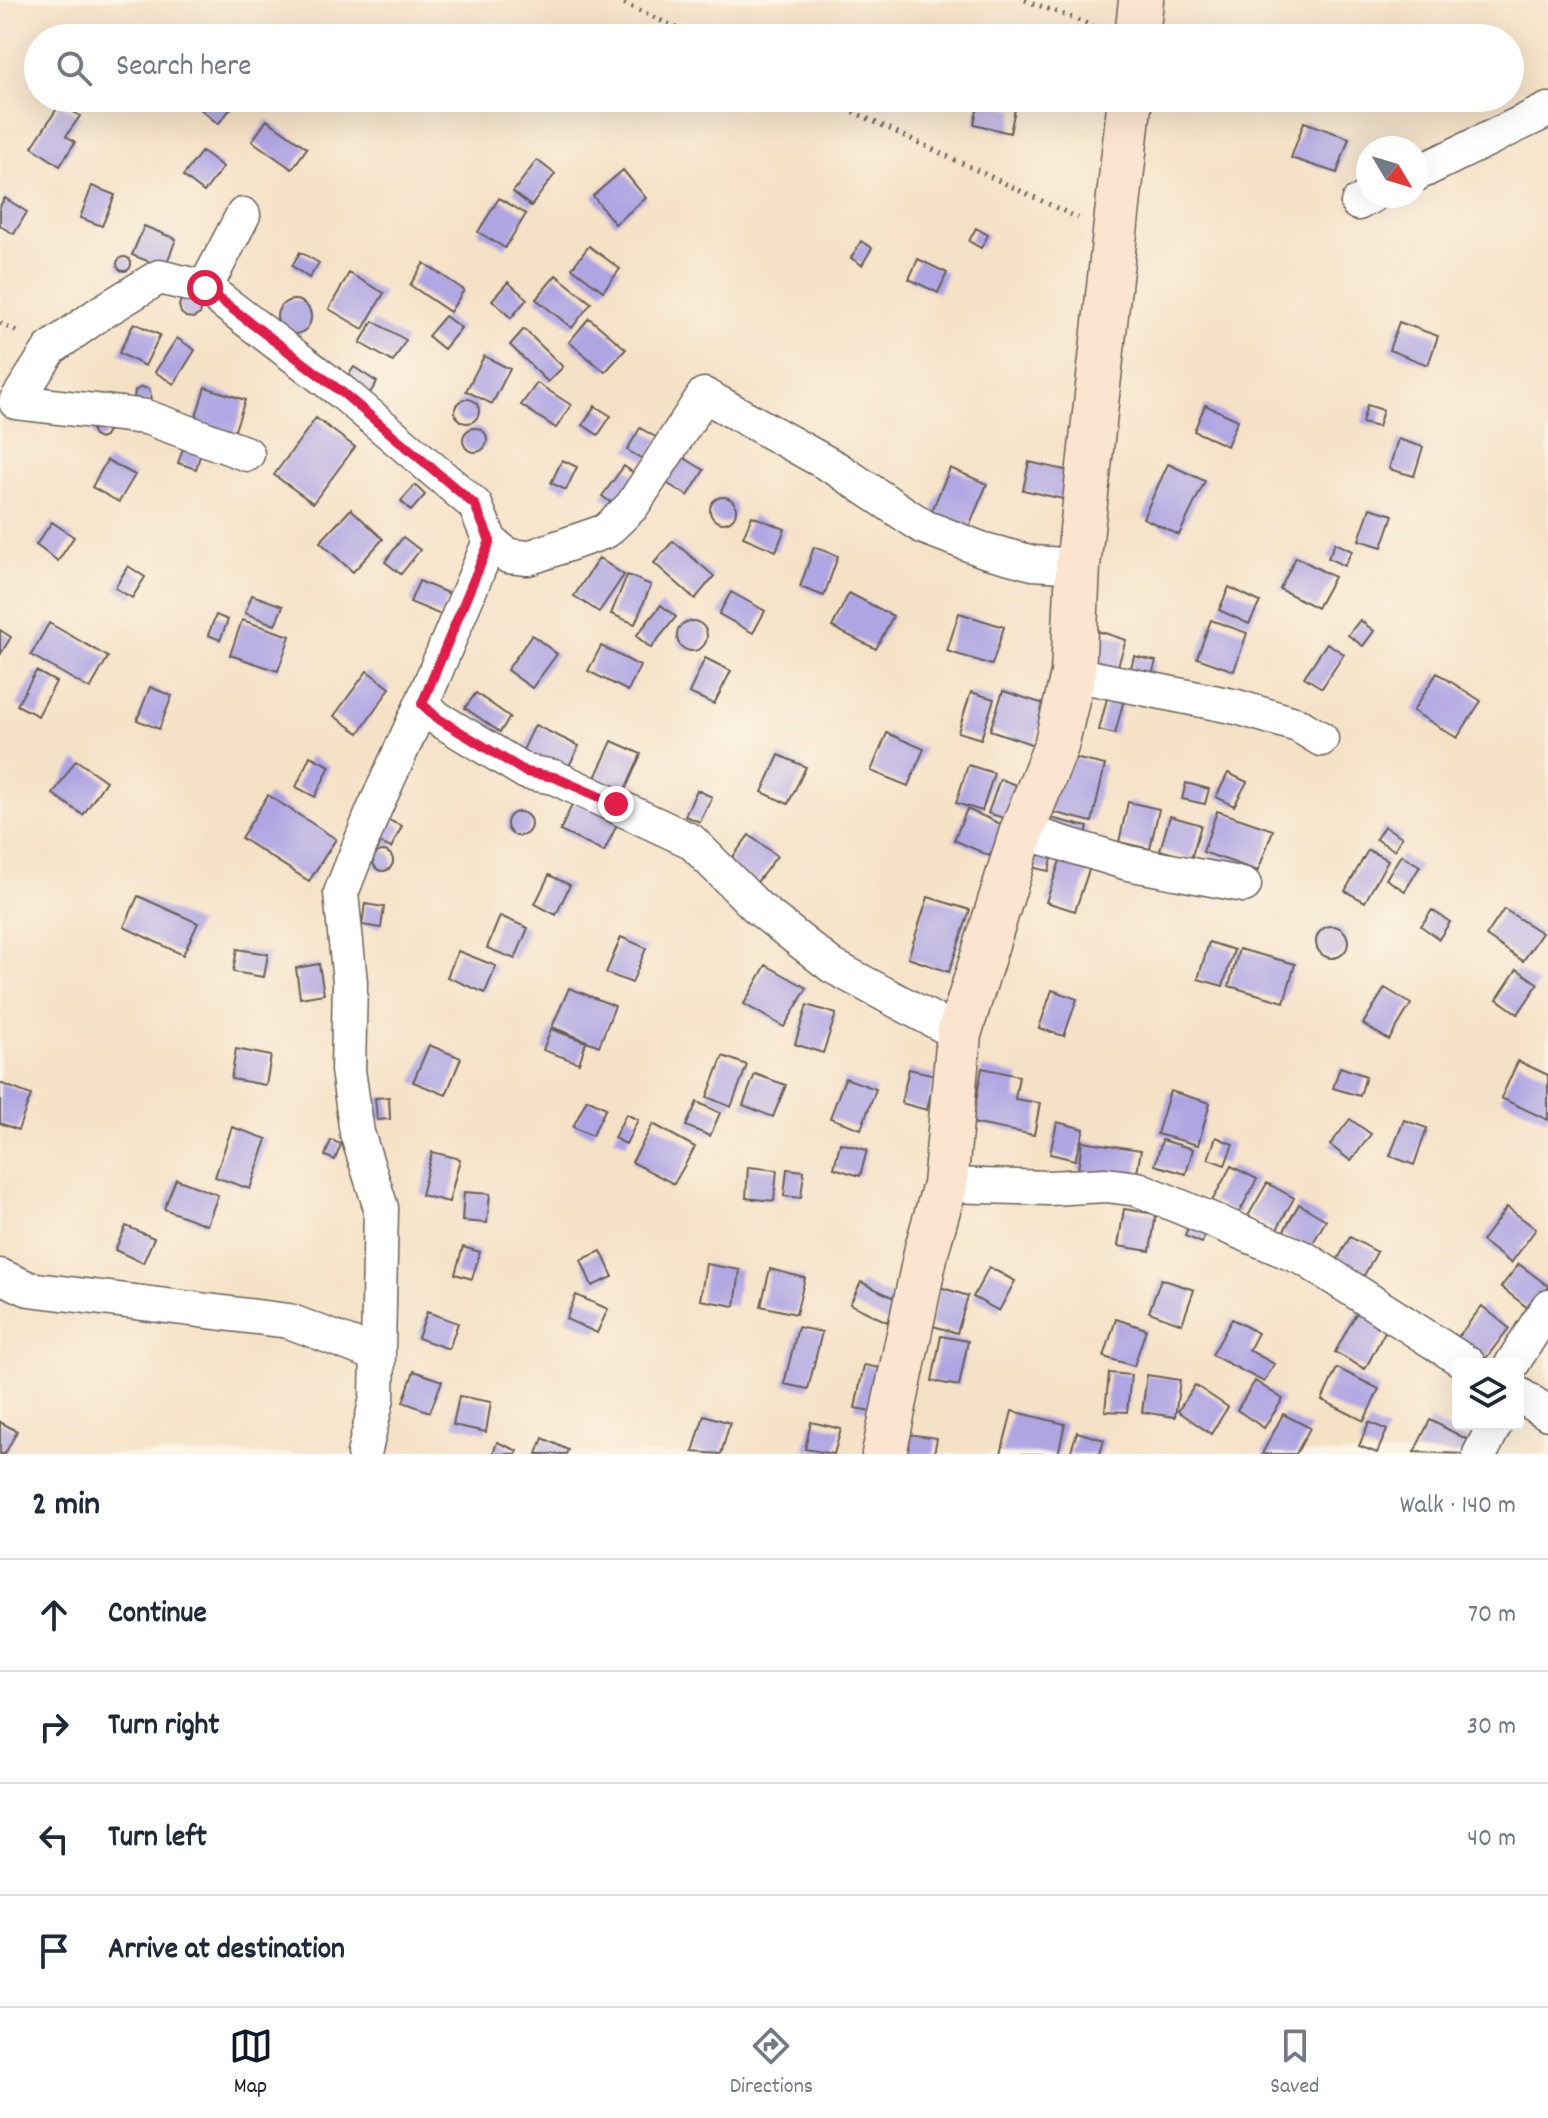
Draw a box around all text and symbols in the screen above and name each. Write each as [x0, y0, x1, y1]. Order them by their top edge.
search box [24, 24, 1524, 112]
icon: search [52, 46, 96, 90]
text: Search here [116, 47, 252, 90]
north arrow [1356, 136, 1428, 208]
route start [187, 270, 223, 306]
route end [598, 786, 634, 822]
map controls [1452, 1358, 1524, 1430]
button: layers [1452, 1358, 1524, 1430]
text: 2 min [32, 1482, 100, 1531]
text: Walk · 140 m [1400, 1488, 1516, 1525]
icon: ahead [32, 1593, 76, 1637]
text: Continue [108, 1594, 207, 1637]
text: 70 m [1468, 1597, 1516, 1634]
icon: right [32, 1705, 76, 1749]
text: Turn right [108, 1706, 219, 1749]
text: 30 m [1466, 1709, 1516, 1746]
icon: left [32, 1817, 76, 1861]
text: Turn left [108, 1818, 207, 1861]
text: 40 m [1467, 1821, 1516, 1858]
icon: arrive [32, 1929, 76, 1973]
text: Arrive at destination [108, 1930, 345, 1973]
tab: Map [229, 2024, 273, 2103]
tab: Directions [730, 2024, 813, 2103]
tab: Saved [1270, 2024, 1319, 2103]

